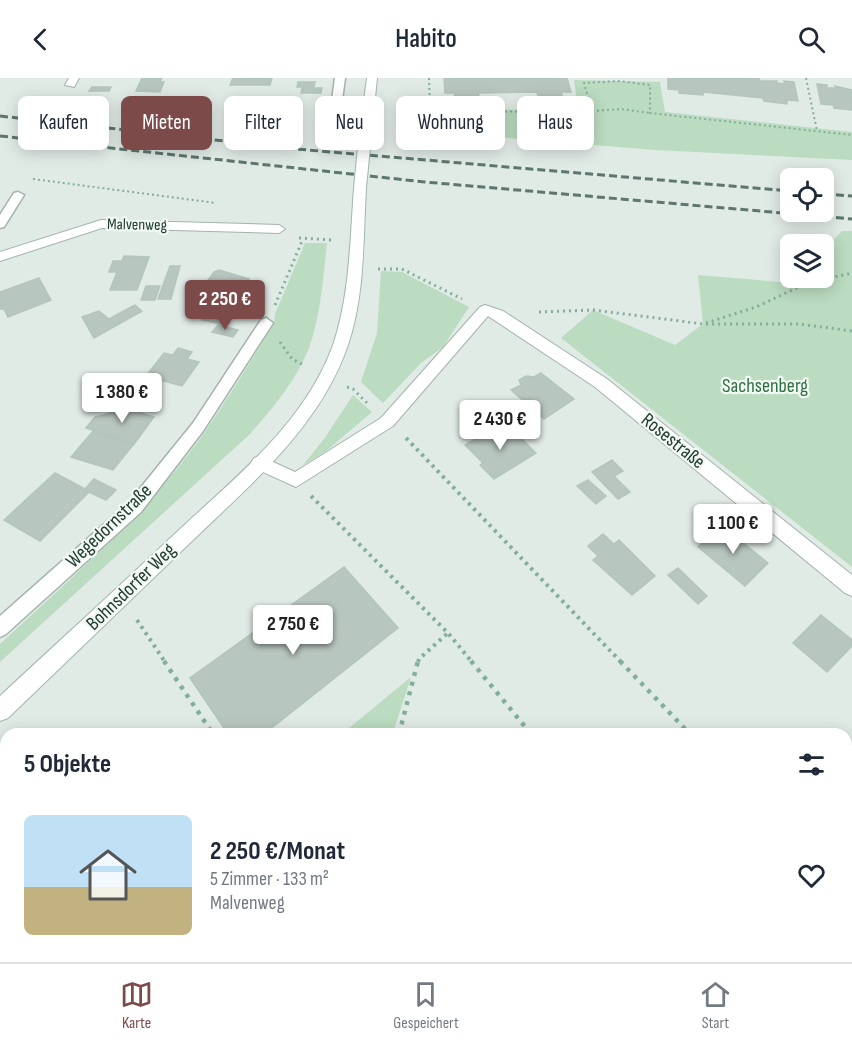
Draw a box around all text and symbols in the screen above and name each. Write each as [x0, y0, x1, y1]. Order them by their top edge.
icon: back [24, 23, 57, 56]
text: Habito [395, 23, 457, 55]
icon: search [795, 23, 828, 56]
chip: Kaufen [18, 96, 109, 150]
chip: Mieten [121, 96, 212, 150]
chip: Filter [224, 96, 303, 150]
chip: Neu [315, 96, 384, 150]
chip: Wohnung [396, 96, 505, 150]
chip: Haus [517, 96, 594, 150]
map controls [780, 168, 834, 288]
button: locate [780, 168, 834, 222]
street label: Malvenweg [107, 215, 167, 235]
button: layers [780, 234, 834, 288]
pin: 2 250 € [170, 280, 280, 331]
text: 2 250 € [199, 287, 251, 311]
pin: 1 380 € [67, 373, 177, 424]
park label: Sachsenberg [722, 374, 808, 398]
text: 1 380 € [96, 380, 148, 404]
pin: 2 430 € [445, 400, 555, 451]
text: 2 430 € [473, 407, 527, 431]
street label: Rosestraße [636, 408, 710, 474]
street label: Wegedornstraße [61, 479, 157, 573]
pin: 1 100 € [678, 504, 788, 555]
text: 1 100 € [707, 511, 759, 535]
street label: Bohnsdorfer Weg [81, 538, 181, 636]
pin: 2 750 € [238, 605, 348, 656]
text: 2 750 € [267, 612, 319, 636]
icon: filters [795, 748, 828, 781]
text: 5 Objekte [24, 749, 111, 780]
text: 2 250 €/Monat [210, 836, 345, 867]
icon: home [72, 839, 144, 911]
icon: heart [795, 859, 828, 892]
text: 5 Zimmer · 133 m² [210, 867, 329, 891]
text: Malvenweg [210, 891, 285, 915]
tab: Karte [120, 978, 153, 1033]
tab: Gespeichert [393, 978, 459, 1033]
tab: Start [699, 978, 732, 1033]

